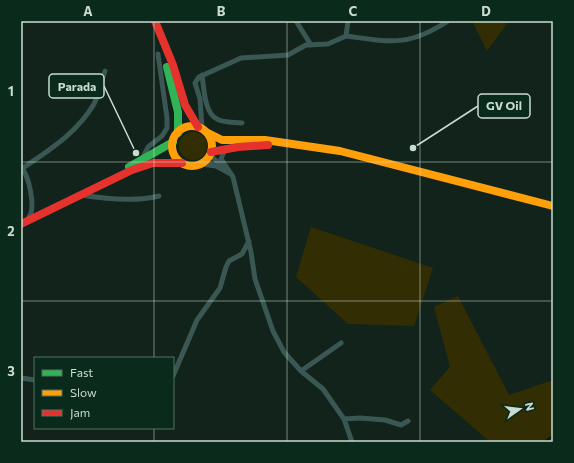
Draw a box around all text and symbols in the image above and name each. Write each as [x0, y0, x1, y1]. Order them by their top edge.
text: A [83, 3, 93, 19]
text: B [217, 3, 226, 19]
text: C [349, 3, 358, 19]
text: D [481, 3, 491, 19]
callout: Parada [49, 74, 104, 98]
text: Parada [58, 79, 96, 93]
text: 1 [8, 83, 14, 99]
callout: GV Oil [478, 94, 530, 118]
text: GV Oil [486, 98, 522, 112]
text: 2 [7, 223, 15, 239]
legend [34, 357, 174, 429]
text: 3 [7, 363, 15, 379]
text: Fast [70, 365, 93, 379]
text: Slow [70, 385, 97, 399]
north arrow [500, 389, 540, 429]
text: N [523, 401, 537, 412]
text: Jam [70, 405, 90, 420]

